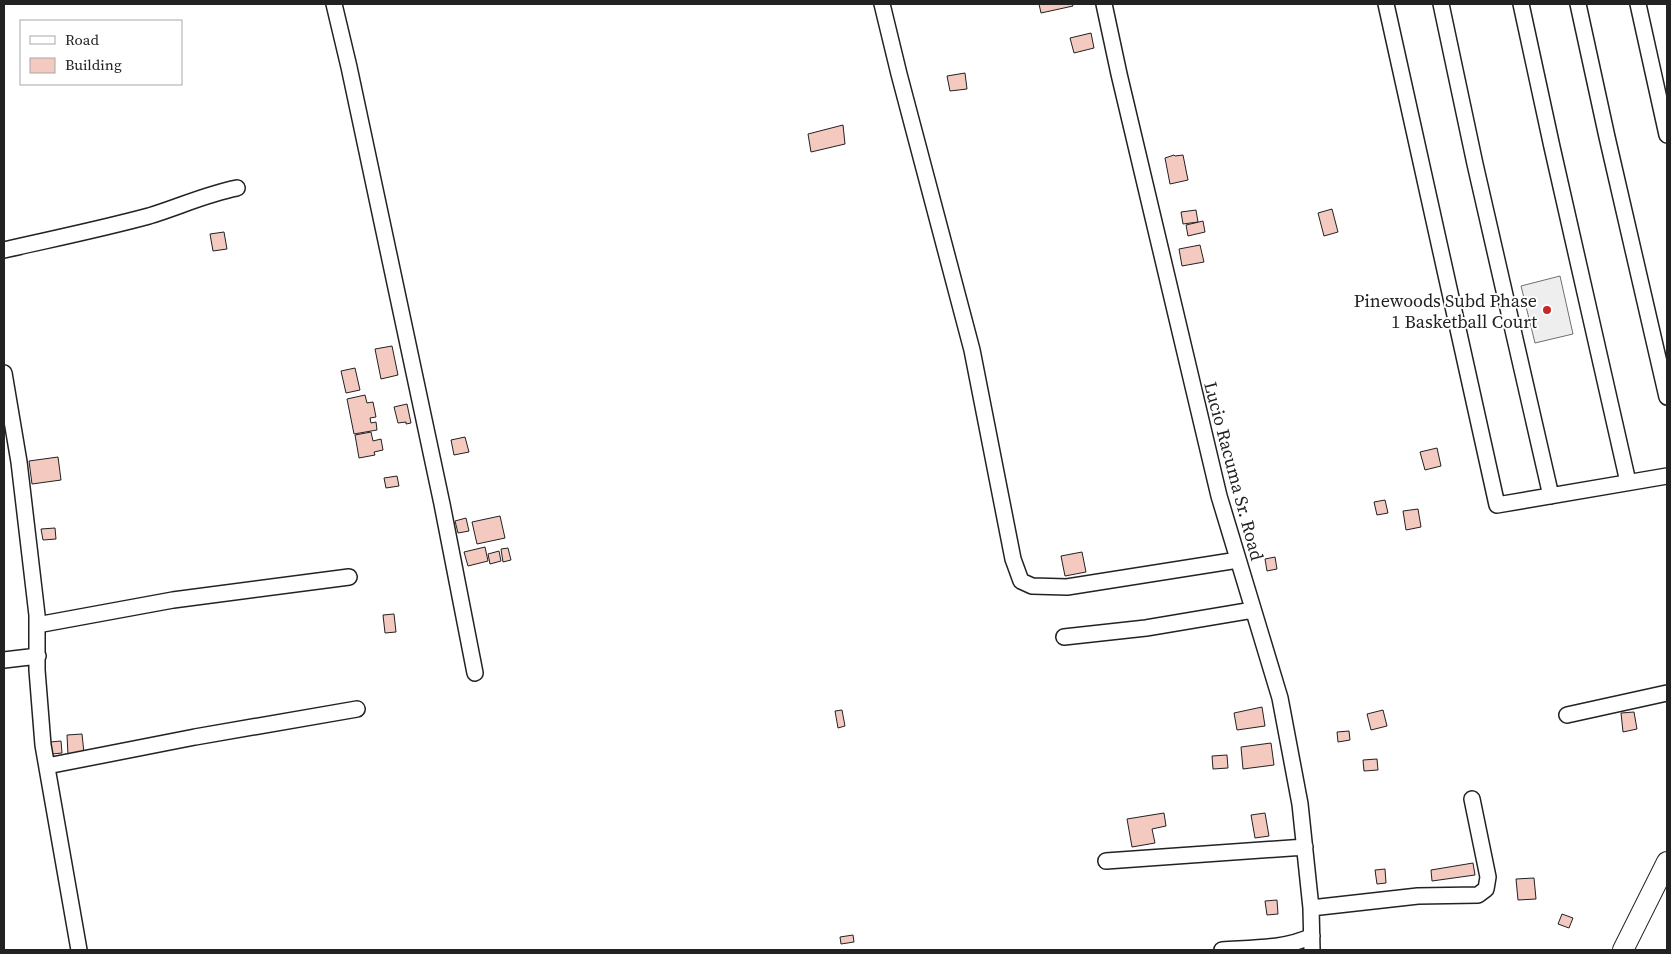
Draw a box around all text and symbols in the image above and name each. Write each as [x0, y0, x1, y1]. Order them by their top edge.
legend [20, 20, 182, 85]
text: Road [65, 29, 99, 50]
text: Building [65, 54, 122, 75]
place label: Pinewoods Subd Phase 1 Basketball Court [1354, 288, 1537, 334]
marker: Pinewoods Subd Phase 1 Basketball Court [1541, 304, 1553, 316]
street label: Lucio Racuma Sr. Road [1198, 379, 1270, 563]

